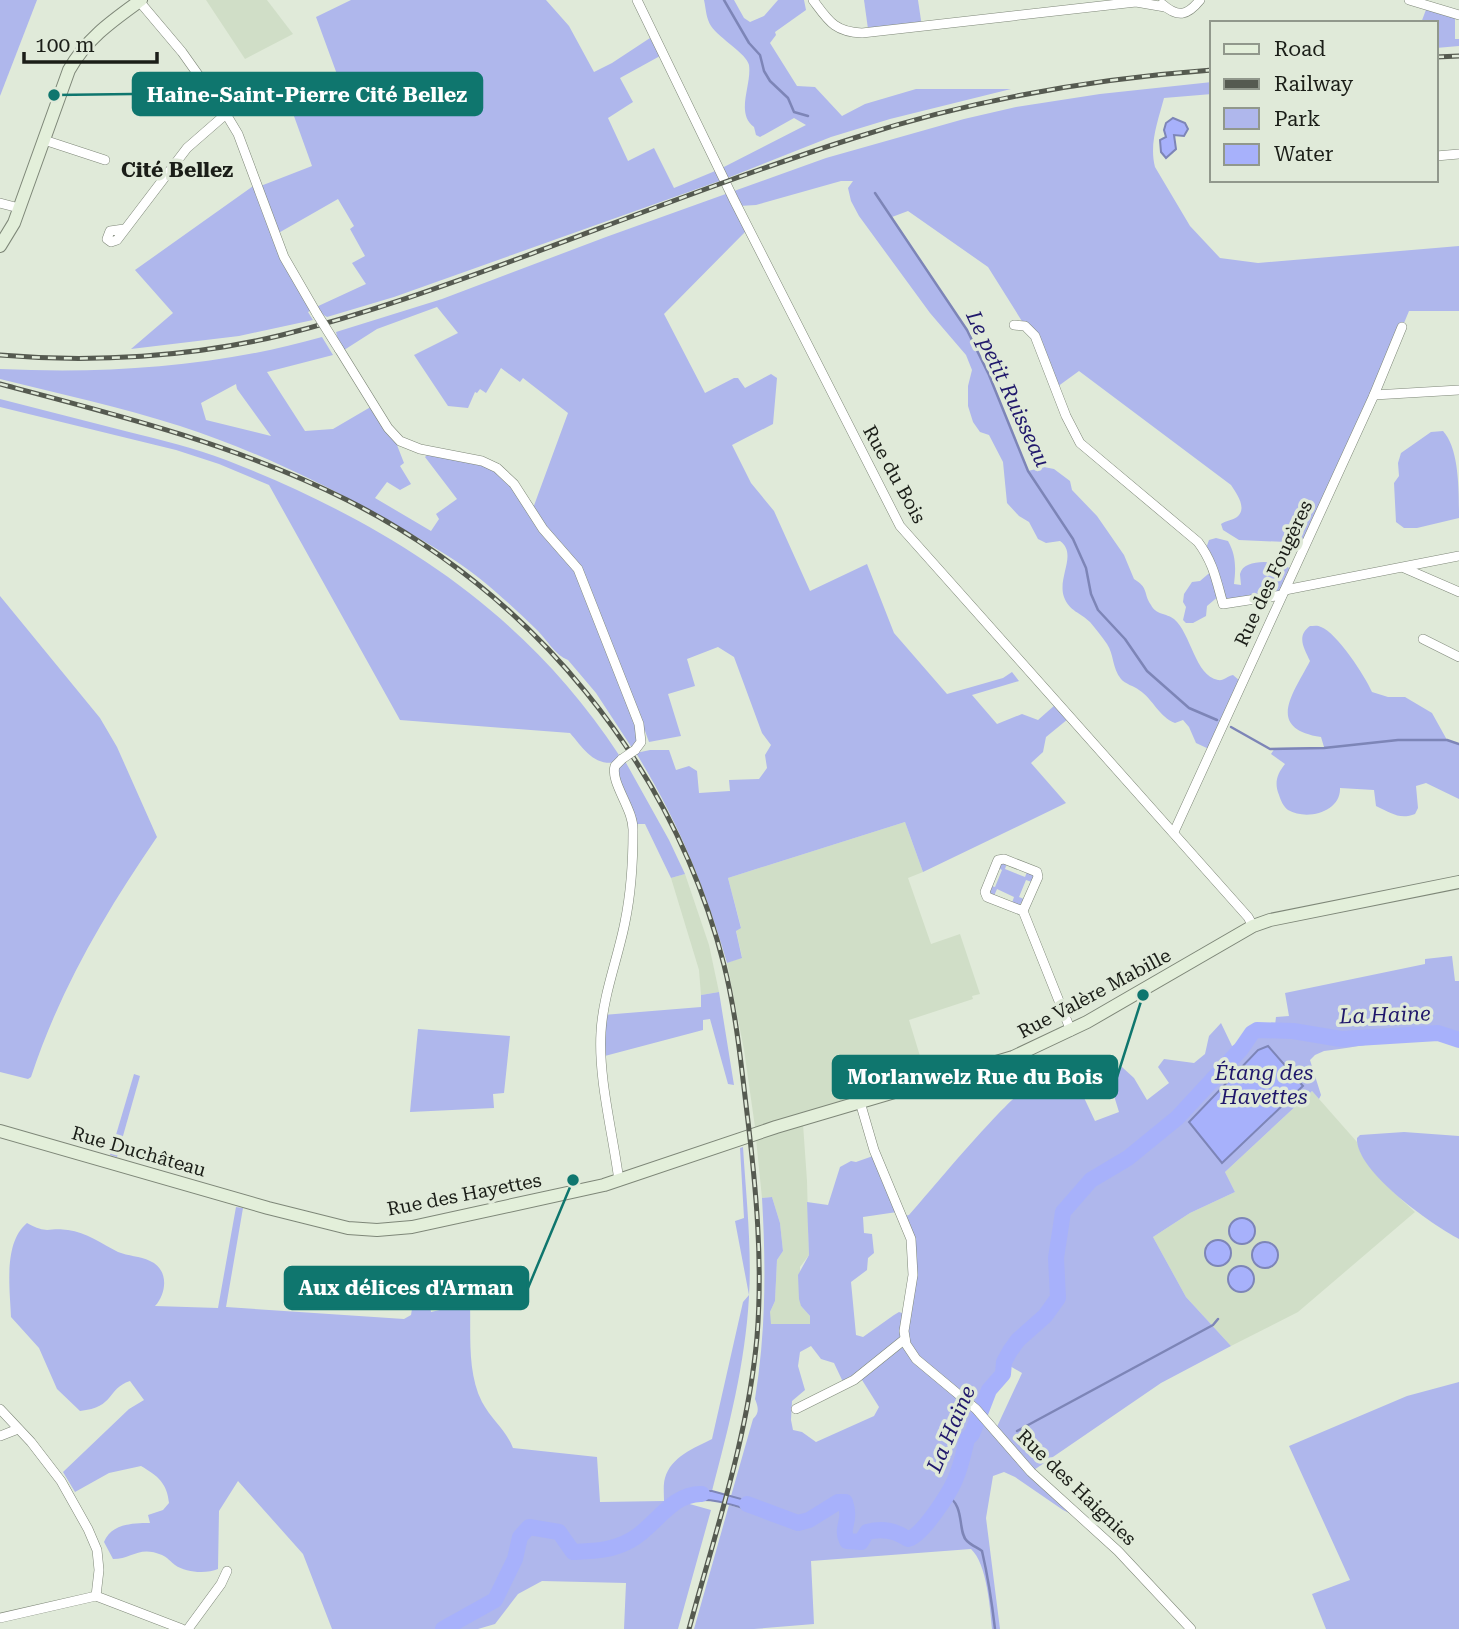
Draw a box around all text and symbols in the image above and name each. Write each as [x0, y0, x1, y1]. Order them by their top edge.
scale bar [24, 21, 158, 65]
legend [1210, 21, 1438, 182]
text: 100 m [35, 33, 95, 57]
text: Road [1274, 37, 1326, 61]
text: Railway [1274, 72, 1354, 96]
callout: Haine-Saint-Pierre Cité Bellez [133, 73, 482, 115]
text: Haine-Saint-Pierre Cité Bellez [147, 83, 467, 107]
text: Park [1274, 107, 1320, 131]
text: Water [1274, 142, 1334, 166]
district label: Cité Bellez [121, 158, 233, 182]
water label: Le petit Ruisseau [961, 306, 1055, 471]
street label: Rue du Bois [858, 421, 931, 527]
street label: Rue des Fougères [1230, 497, 1317, 650]
street label: Rue Valère Mabille [1014, 943, 1175, 1044]
water label: La Haine [1338, 1001, 1431, 1029]
callout: Morlanwelz Rue du Bois [833, 1056, 1117, 1098]
water label: Étang des Havettes [1214, 1060, 1314, 1109]
text: Morlanwelz Rue du Bois [847, 1065, 1103, 1089]
street label: Rue Duchâteau [69, 1121, 209, 1182]
street label: Rue des Hayettes [385, 1168, 543, 1221]
callout: Aux délices d'Arman [285, 1267, 528, 1309]
text: Aux délices d'Arman [298, 1276, 514, 1300]
water label: La Haine [922, 1382, 980, 1477]
street label: Rue des Haignies [1012, 1425, 1141, 1550]

